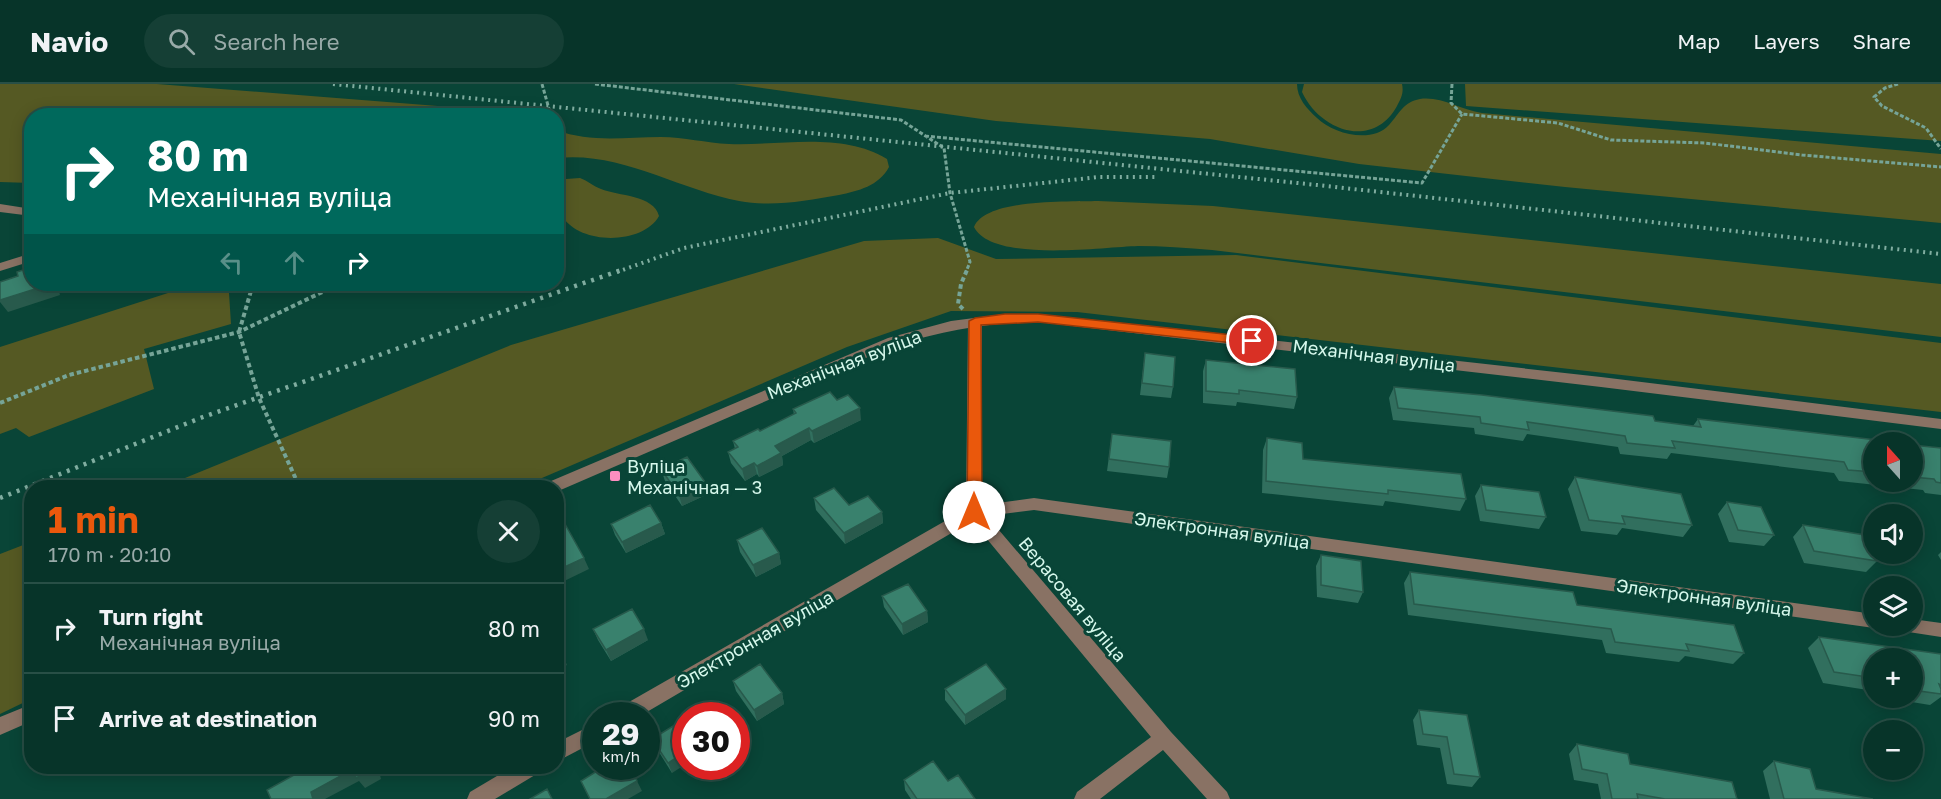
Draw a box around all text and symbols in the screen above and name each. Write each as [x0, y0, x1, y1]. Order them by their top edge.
search box [144, 14, 564, 68]
text: Navio [30, 25, 108, 58]
icon: search [165, 25, 198, 58]
text: Search here [213, 28, 339, 55]
text: Map [1677, 28, 1720, 54]
text: Layers [1753, 28, 1820, 54]
text: Share [1853, 28, 1911, 54]
text: 80 m [147, 130, 248, 180]
icon: right [48, 132, 126, 210]
text: Механічная вуліца [147, 181, 392, 213]
icon: left [215, 246, 248, 279]
icon: ahead [278, 246, 311, 279]
icon: right [341, 246, 374, 279]
pin [1226, 315, 1277, 366]
street label: Механічная вуліца [764, 324, 924, 404]
icon: arrive [1235, 324, 1268, 357]
street label: Механічная вуліца [1291, 334, 1457, 376]
north arrow [1863, 432, 1923, 492]
map controls [1863, 432, 1923, 780]
place label: Вуліца Механічная — 3 [627, 455, 762, 498]
marker: Вуліца Механічная — 3 [608, 469, 622, 483]
position arrow [942, 480, 1006, 544]
text: 1 min [48, 498, 139, 541]
button: close [477, 500, 540, 563]
button: sound [1863, 504, 1923, 564]
street label: Электронная вуліца [1133, 507, 1311, 553]
street label: Верасовая вуліца [1014, 532, 1132, 666]
text: 170 m · 20:10 [48, 542, 172, 566]
street label: Электронная вуліца [1615, 574, 1793, 620]
button: layers [1863, 576, 1923, 636]
street label: Электронная вуліца [673, 585, 837, 693]
text: Turn right [99, 603, 203, 630]
icon: right [48, 612, 81, 645]
text: 80 m [488, 615, 540, 642]
text: Механічная вуліца [99, 630, 281, 654]
button: + [1863, 648, 1923, 708]
icon: arrive [48, 702, 81, 735]
speed limit sign: 30 [672, 702, 750, 780]
text: Arrive at destination [99, 705, 317, 732]
text: 90 m [488, 705, 540, 732]
text: 29 [602, 716, 640, 752]
button: − [1863, 720, 1923, 780]
text: km/h [602, 747, 640, 765]

